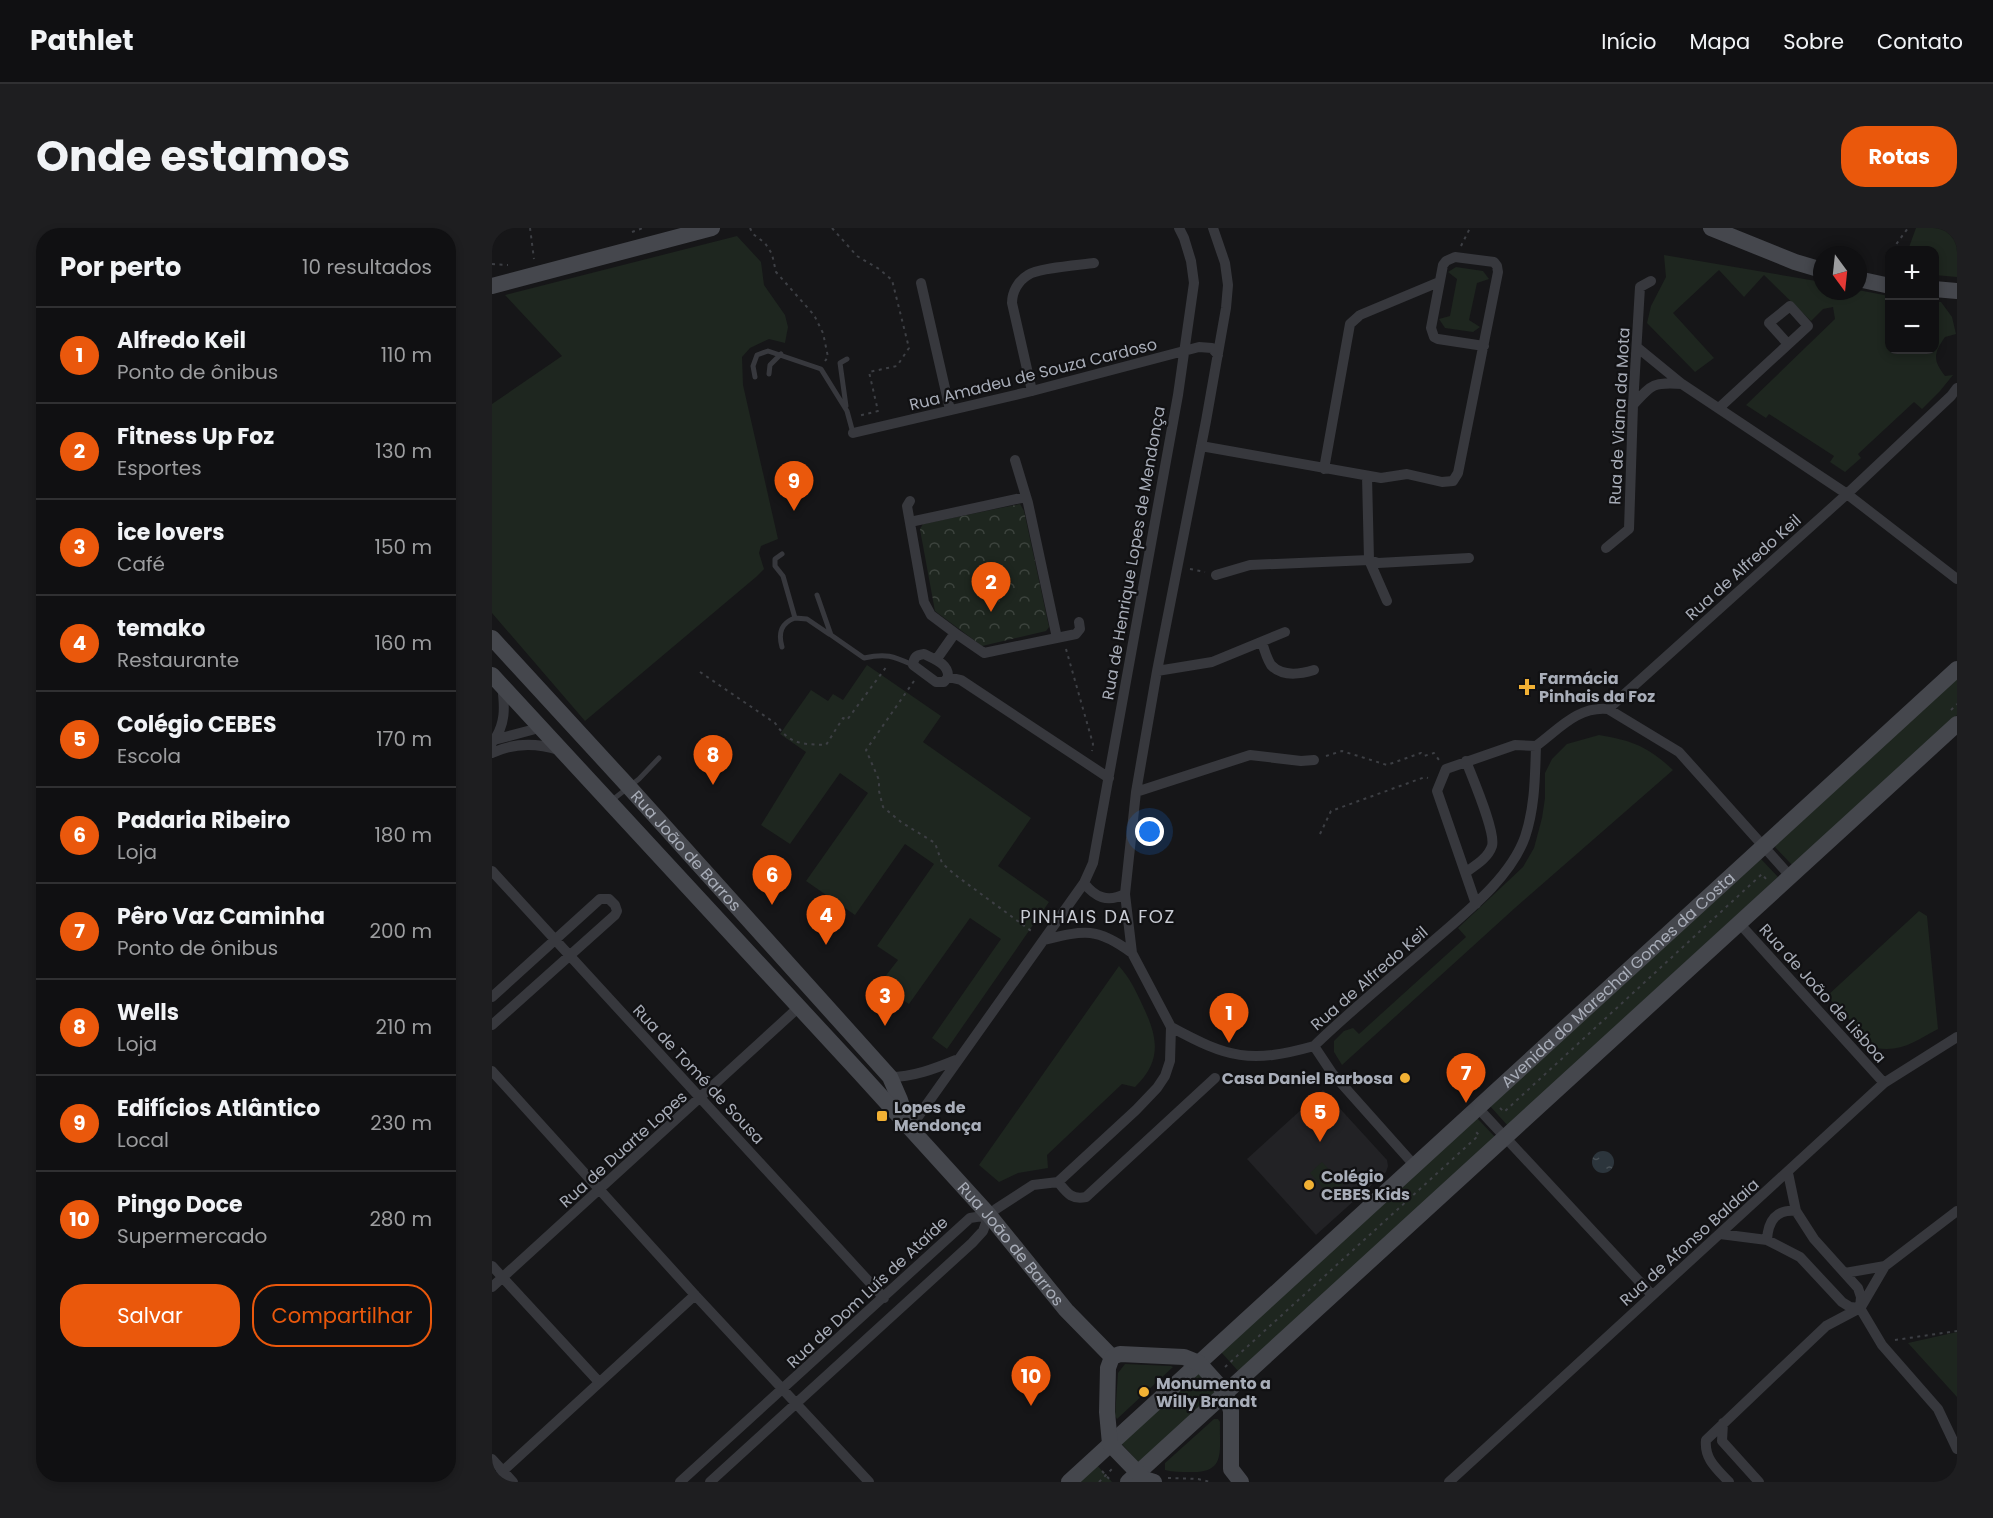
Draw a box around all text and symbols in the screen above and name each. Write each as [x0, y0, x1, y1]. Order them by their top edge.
text: Pathlet [30, 21, 134, 60]
text: Início [1601, 27, 1656, 56]
text: Mapa [1689, 27, 1750, 56]
text: Sobre [1783, 27, 1844, 56]
text: Contato [1877, 27, 1963, 56]
button: Rotas [1841, 126, 1957, 187]
text: Onde estamos [36, 127, 350, 186]
north arrow [1813, 246, 1867, 300]
map controls [1885, 246, 1939, 354]
button: + [1885, 246, 1939, 300]
text: Por perto [60, 249, 181, 285]
text: 10 resultados [302, 253, 432, 281]
button: − [1885, 300, 1939, 354]
text: Alfredo Keil [117, 325, 246, 356]
street label: Rua de Viana da Mota [1603, 327, 1636, 505]
street label: Rua Amadeu de Souza Cardoso [907, 333, 1159, 416]
text: 1 [76, 341, 83, 369]
text: 110 m [381, 341, 432, 369]
text: Ponto de ônibus [117, 358, 278, 386]
street label: Rua de Henrique Lopes de Mendonça [1096, 404, 1171, 702]
text: Fitness Up Foz [117, 421, 274, 452]
text: 2 [74, 437, 85, 465]
text: 130 m [375, 437, 432, 465]
text: Esportes [117, 454, 202, 482]
pin: 9 [774, 462, 814, 511]
street label: Rua de Alfredo Keil [1680, 509, 1806, 626]
text: ice lovers [117, 517, 225, 548]
text: 3 [73, 533, 86, 561]
text: 150 m [375, 533, 432, 561]
text: Café [117, 550, 165, 578]
pin: 2 [972, 562, 1010, 612]
text: temako [117, 613, 205, 644]
text: 4 [73, 629, 86, 657]
text: 160 m [374, 629, 432, 657]
text: Restaurante [117, 646, 239, 674]
place label: Farmácia Pinhais da Foz [1539, 667, 1655, 708]
marker: Farmácia Pinhais da Foz [1520, 680, 1534, 694]
text: Colégio CEBES [117, 709, 277, 740]
text: 5 [73, 725, 86, 753]
text: 170 m [376, 725, 432, 753]
pin: 8 [694, 736, 732, 785]
text: Escola [117, 742, 181, 770]
street label: Rua João de Barros [625, 786, 746, 916]
text: Padaria Ribeiro [117, 805, 290, 836]
your location [1135, 817, 1164, 846]
text: 6 [73, 821, 86, 849]
text: 180 m [374, 821, 432, 849]
text: Loja [117, 838, 157, 866]
pin: 6 [752, 856, 792, 905]
street label: Avenida do Marechal Gomes da Costa [1496, 867, 1740, 1093]
pin: 4 [806, 896, 846, 945]
text: Pêro Vaz Caminha [117, 901, 325, 932]
district label: PINHAIS DA FOZ [1020, 904, 1176, 929]
text: 7 [74, 917, 85, 945]
text: 200 m [369, 917, 432, 945]
street label: Rua de João de Lisboa [1754, 919, 1891, 1068]
street label: Rua de Alfredo Keil [1306, 921, 1433, 1036]
text: Ponto de ônibus [117, 934, 278, 962]
pin: 3 [866, 976, 904, 1026]
pin: 1 [1210, 994, 1248, 1043]
text: Wells [117, 997, 179, 1028]
street label: Rua de Tomé de Sousa [628, 999, 770, 1149]
text: 8 [73, 1013, 86, 1041]
text: 210 m [376, 1013, 432, 1041]
text: Loja [117, 1030, 157, 1058]
pin: 7 [1446, 1054, 1486, 1103]
place label: Casa Daniel Barbosa [1222, 1067, 1393, 1090]
marker: Casa Daniel Barbosa [1398, 1071, 1412, 1085]
street label: Rua de Duarte Lopes [554, 1086, 692, 1213]
pin: 5 [1300, 1092, 1340, 1142]
text: Edifícios Atlântico [117, 1093, 320, 1124]
place label: Lopes de Mendonça [894, 1096, 982, 1137]
text: 9 [73, 1109, 86, 1137]
text: 230 m [370, 1109, 432, 1137]
marker: Lopes de Mendonça [875, 1109, 889, 1123]
text: Local [117, 1126, 169, 1154]
place label: Colégio CEBES Kids [1321, 1165, 1410, 1206]
street label: Rua de Afonso Baldaia [1615, 1173, 1764, 1311]
street label: Rua João de Barros [952, 1177, 1069, 1311]
marker: Colégio CEBES Kids [1302, 1178, 1316, 1192]
text: Pingo Doce [117, 1189, 243, 1220]
text: 10 [69, 1205, 90, 1233]
text: 280 m [369, 1205, 432, 1233]
street label: Rua de Dom Luís de Ataíde [782, 1211, 953, 1373]
text: Supermercado [117, 1222, 267, 1250]
button: Salvar [60, 1284, 240, 1347]
button: Compartilhar [252, 1284, 432, 1347]
pin: 10 [1012, 1356, 1050, 1406]
place label: Monumento a Willy Brandt [1156, 1372, 1271, 1413]
marker: Monumento a Willy Brandt [1137, 1385, 1151, 1399]

